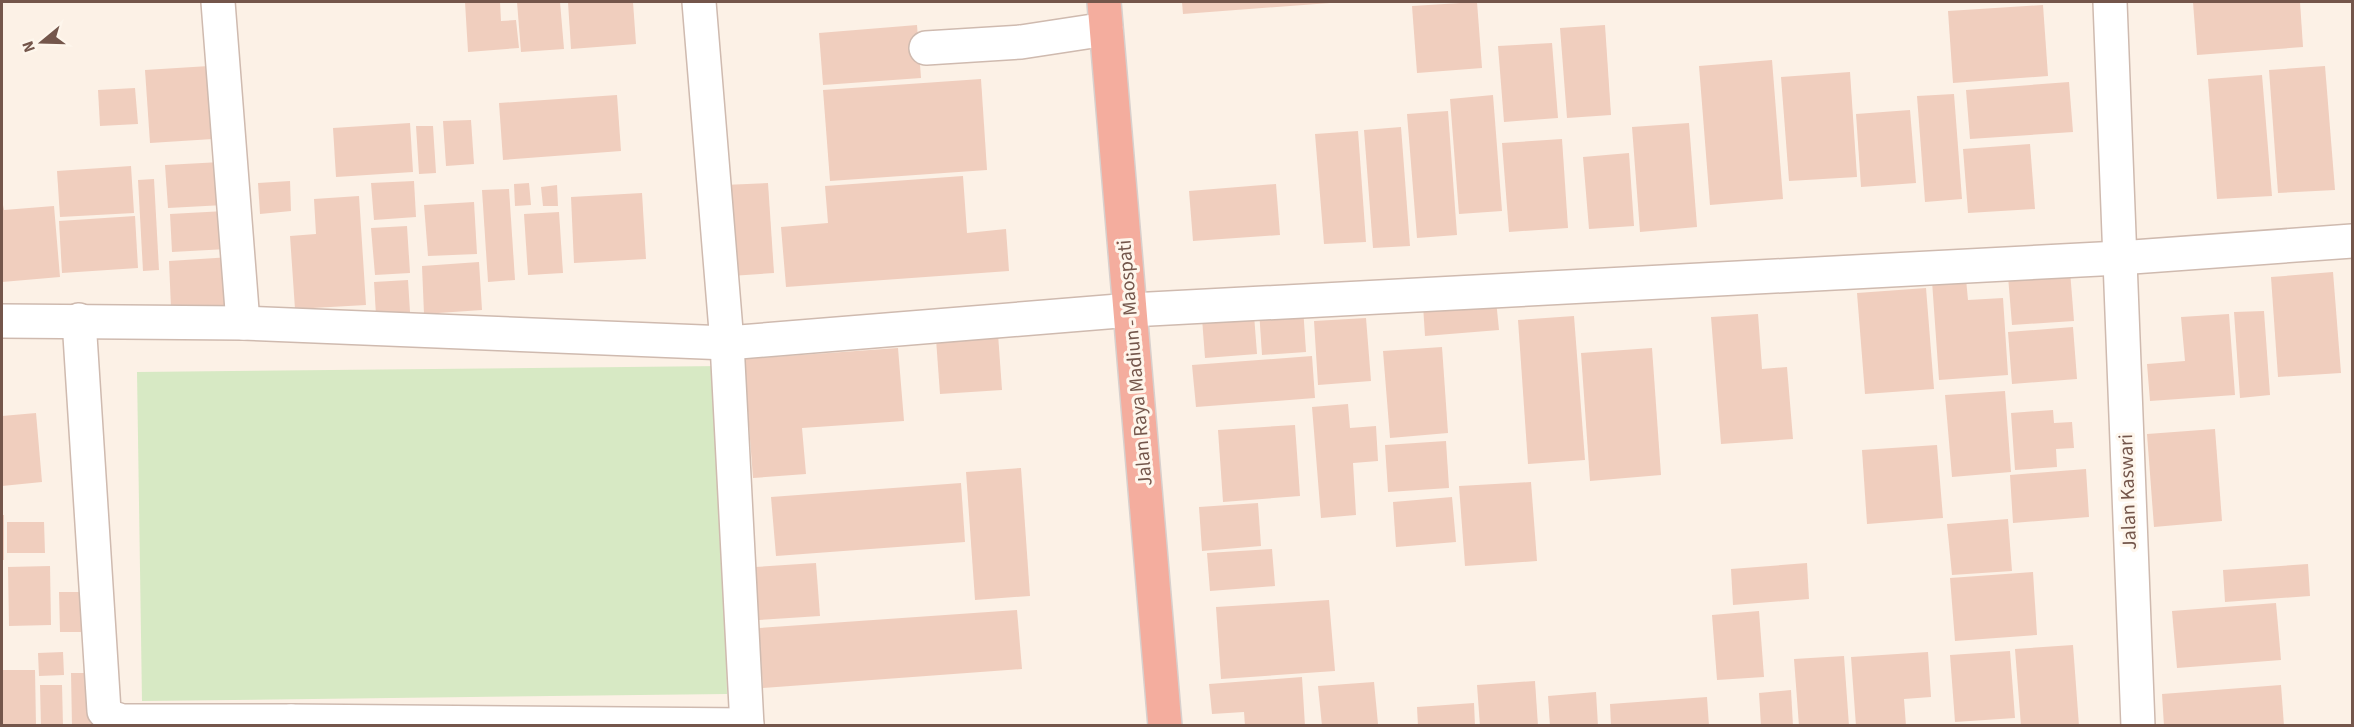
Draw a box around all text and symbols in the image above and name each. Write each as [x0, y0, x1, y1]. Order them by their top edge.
north arrow [12, 12, 72, 72]
text: N [17, 38, 41, 55]
street label: Jalan Raya Madiun - Maospati [1110, 239, 1160, 487]
street label: Jalan Kaswari [2112, 434, 2144, 550]

